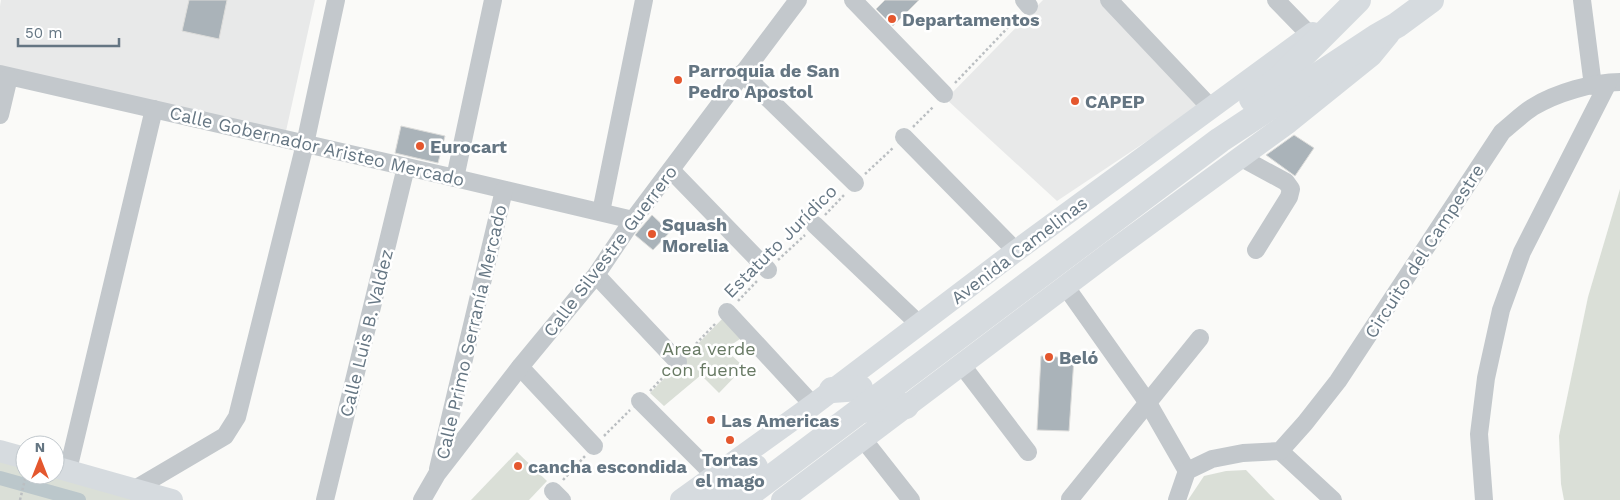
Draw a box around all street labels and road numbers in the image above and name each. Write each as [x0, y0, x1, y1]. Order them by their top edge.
street label: Calle Gobernador Aristeo Mercado [167, 102, 467, 190]
street label: Circuito del Campestre [1360, 160, 1488, 342]
street label: Calle Silvestre Guerrero [539, 161, 681, 341]
street label: Estatuto Jurídico [719, 180, 841, 302]
street label: Avenida Camelinas [947, 192, 1091, 308]
street label: Calle Primo Serranía Mercado [431, 203, 511, 461]
street label: Calle Luis B. Valdez [335, 247, 397, 419]

